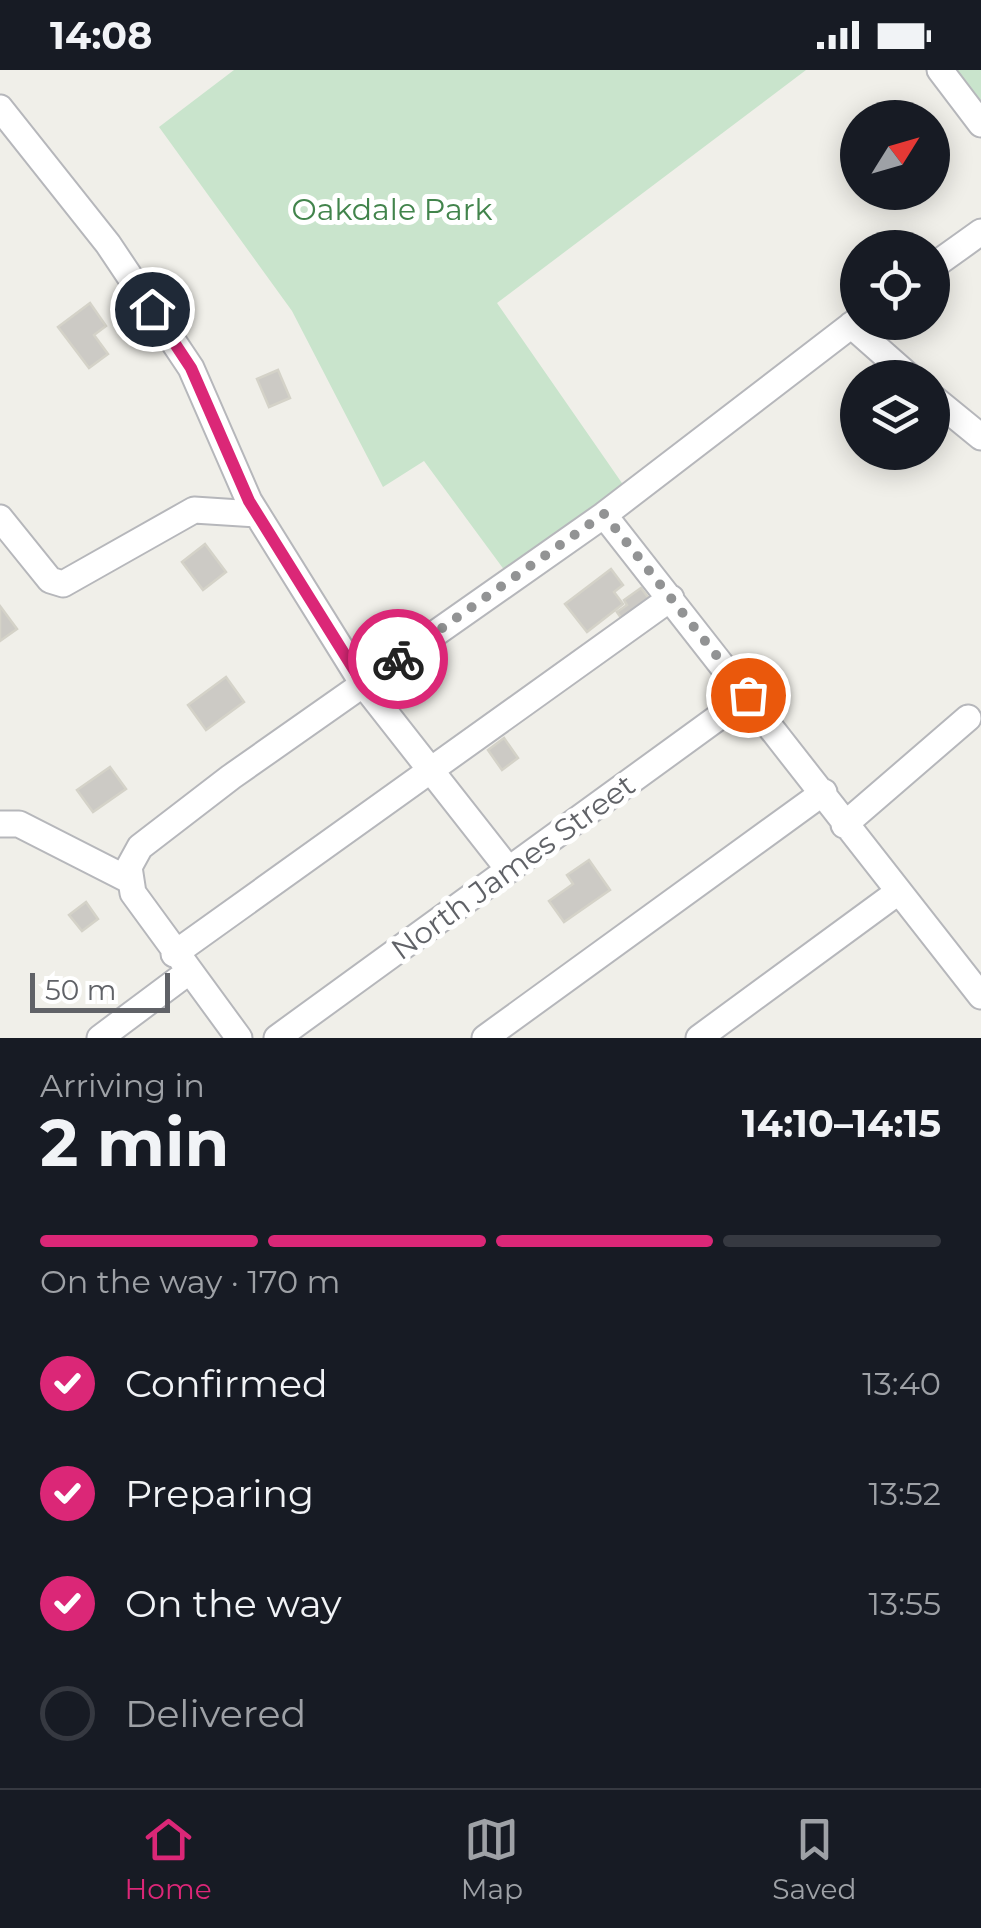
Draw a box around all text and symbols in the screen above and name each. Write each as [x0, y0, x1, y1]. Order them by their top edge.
text: 14:08 [50, 12, 152, 59]
north arrow [840, 100, 950, 210]
map controls [840, 100, 950, 470]
park label: Oakdale Park [292, 191, 492, 228]
button: locate [840, 230, 950, 340]
pin [110, 267, 195, 352]
icon: home [125, 282, 180, 337]
button: layers [840, 360, 950, 470]
courier [348, 609, 448, 709]
icon: bike [371, 632, 426, 687]
pin [706, 653, 791, 738]
icon: bag [721, 668, 776, 723]
street label: North James Street [384, 766, 642, 968]
scale bar [30, 968, 170, 1013]
text: 50 m [45, 973, 116, 1007]
text: Arriving in [40, 1066, 205, 1105]
text: 14:10–14:15 [742, 1100, 941, 1147]
text: 2 min [40, 1103, 229, 1182]
text: On the way · 170 m [40, 1262, 340, 1301]
icon: check [40, 1356, 95, 1411]
text: Confirmed [125, 1360, 328, 1407]
text: 13:40 [862, 1364, 941, 1403]
icon: check [40, 1466, 95, 1521]
text: Preparing [125, 1470, 314, 1517]
text: 13:52 [868, 1474, 941, 1513]
icon: check [40, 1576, 95, 1631]
text: On the way [125, 1580, 342, 1627]
text: 13:55 [869, 1584, 941, 1623]
text: Delivered [125, 1690, 306, 1737]
tab: Home [125, 1812, 212, 1906]
tab: Map [461, 1812, 523, 1906]
tab: Saved [772, 1812, 856, 1906]

